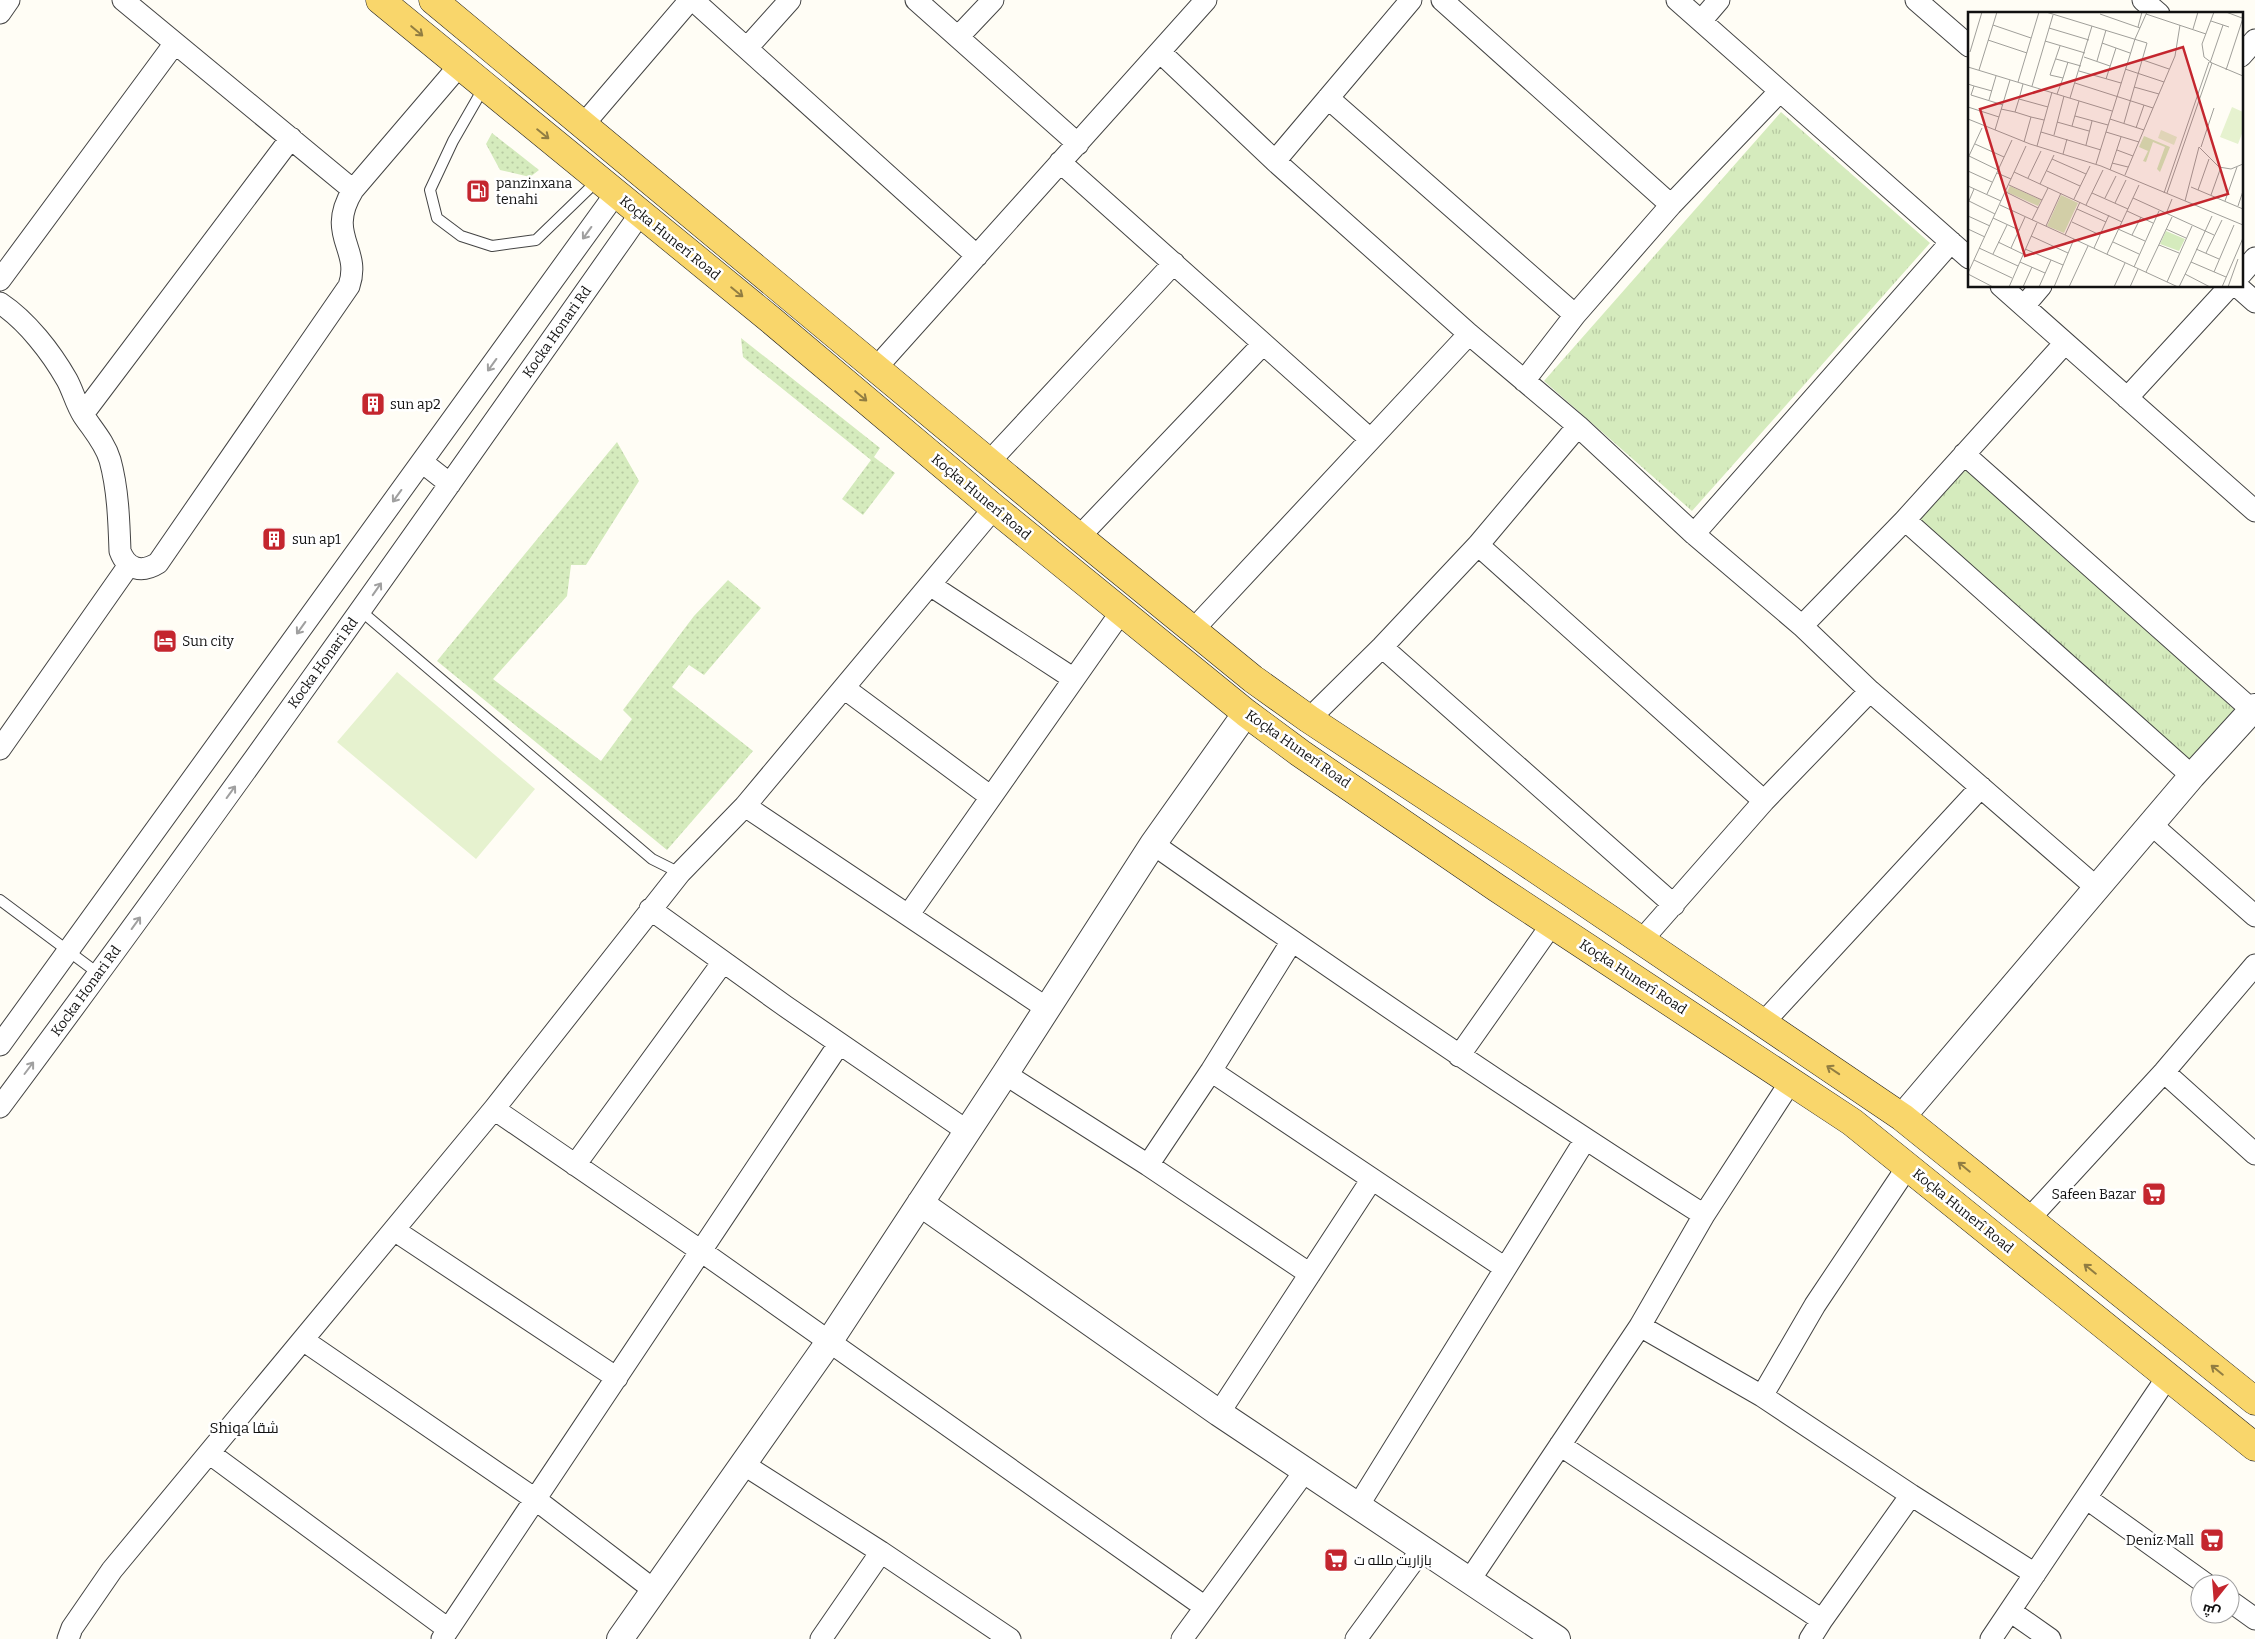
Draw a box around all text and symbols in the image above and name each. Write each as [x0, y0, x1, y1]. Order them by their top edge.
inset map [1968, 12, 2242, 288]
one-way arrow [411, 26, 424, 37]
one-way arrow [536, 129, 549, 140]
place label: panzinxana tenahi [496, 175, 573, 208]
fuel station icon: panzinxana tenahi [465, 178, 491, 204]
street label: Koçka Hunerî Road [616, 192, 724, 284]
one-way arrow [582, 226, 592, 240]
street label: Kocka Honari Rd [519, 283, 595, 381]
one-way arrow [730, 286, 743, 297]
one-way arrow [487, 358, 497, 372]
building icon: sun ap2 [360, 391, 386, 417]
one-way arrow [855, 391, 868, 402]
place label: sun ap2 [390, 396, 441, 413]
street label: Koçka Hunerî Road [928, 450, 1034, 544]
one-way arrow [391, 489, 402, 502]
building icon: sun ap1 [261, 526, 287, 552]
place label: sun ap1 [292, 531, 341, 548]
one-way arrow [372, 582, 382, 596]
street label: Kocka Honari Rd [284, 614, 362, 712]
one-way arrow [296, 621, 307, 634]
hotel icon: Sun city [152, 628, 178, 654]
place label: Sun city [182, 633, 235, 650]
street label: Koçka Hunerî Road [1242, 706, 1354, 792]
one-way arrow [226, 785, 236, 799]
one-way arrow [131, 916, 141, 930]
street label: Koçka Hunerî Road [1576, 936, 1690, 1018]
street label: Kocka Honari Rd [47, 942, 125, 1040]
one-way arrow [24, 1061, 34, 1075]
one-way arrow [1827, 1065, 1841, 1075]
one-way arrow [1958, 1161, 1971, 1172]
street label: Koçka Hunerî Road [1909, 1165, 2017, 1257]
supermarket icon: Safeen Bazar [2141, 1181, 2167, 1207]
place label: Safeen Bazar [2052, 1186, 2136, 1203]
one-way arrow [2084, 1263, 2097, 1274]
one-way arrow [2211, 1365, 2224, 1376]
district label: Shiqa شقا [209, 1419, 279, 1437]
supermarket icon: Deniz Mall [2199, 1527, 2225, 1553]
place label: Deniz Mall [2126, 1532, 2194, 1549]
supermarket icon: بازاريت ملله ت [1323, 1547, 1349, 1573]
place label: بازاريت ملله ت [1354, 1552, 1432, 1569]
north arrow [2190, 1574, 2240, 1624]
text: ش [2200, 1600, 2222, 1622]

